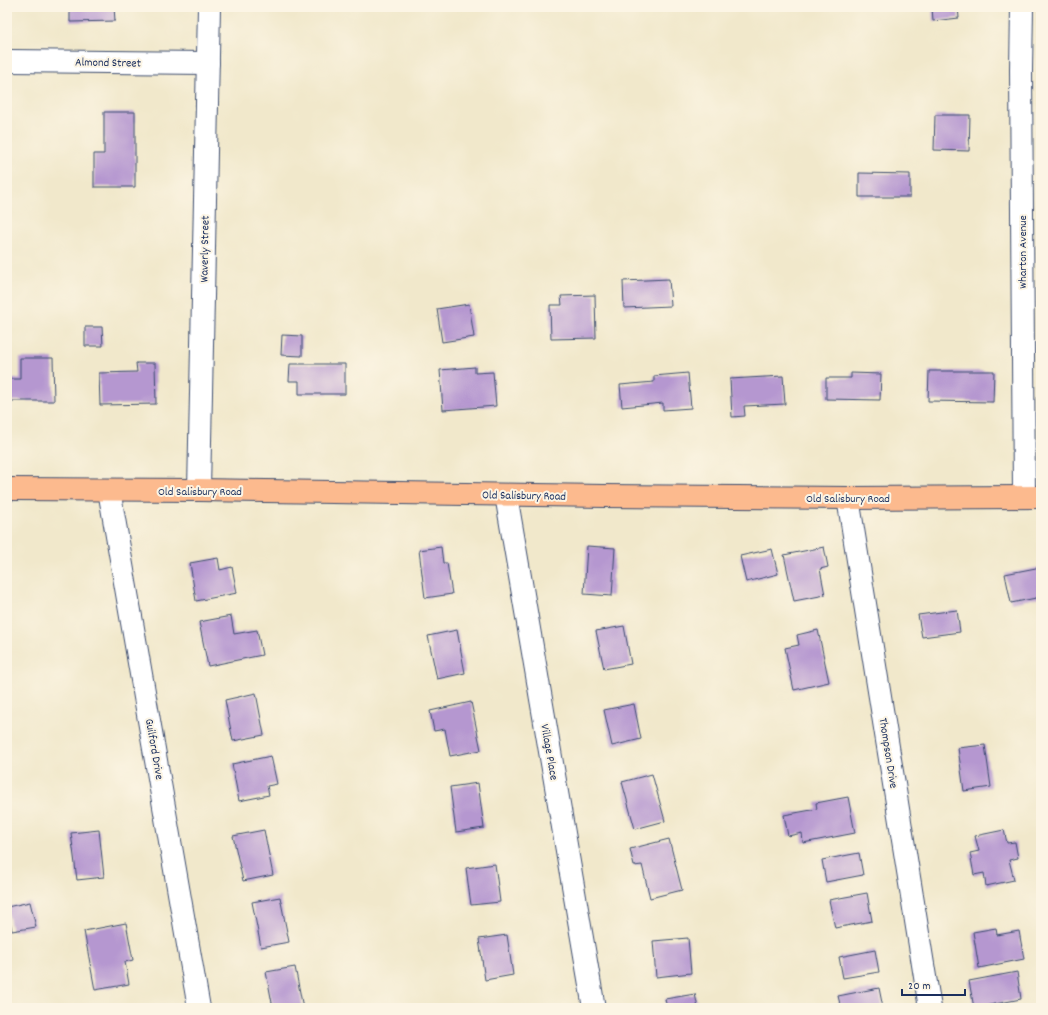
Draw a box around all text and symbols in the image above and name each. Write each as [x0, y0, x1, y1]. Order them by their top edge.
street label: Almond Street [75, 54, 142, 73]
street label: Waverly Street [196, 215, 215, 283]
street label: Wharton Avenue [1015, 215, 1032, 289]
street label: Old Salisbury Road [158, 484, 242, 501]
street label: Old Salisbury Road [482, 487, 566, 506]
street label: Old Salisbury Road [806, 491, 890, 508]
street label: Guilford Drive [140, 717, 167, 781]
street label: Thompson Drive [874, 717, 901, 790]
street label: Village Place [535, 723, 562, 782]
scale bar [902, 971, 965, 997]
text: 20 m [908, 978, 931, 995]

